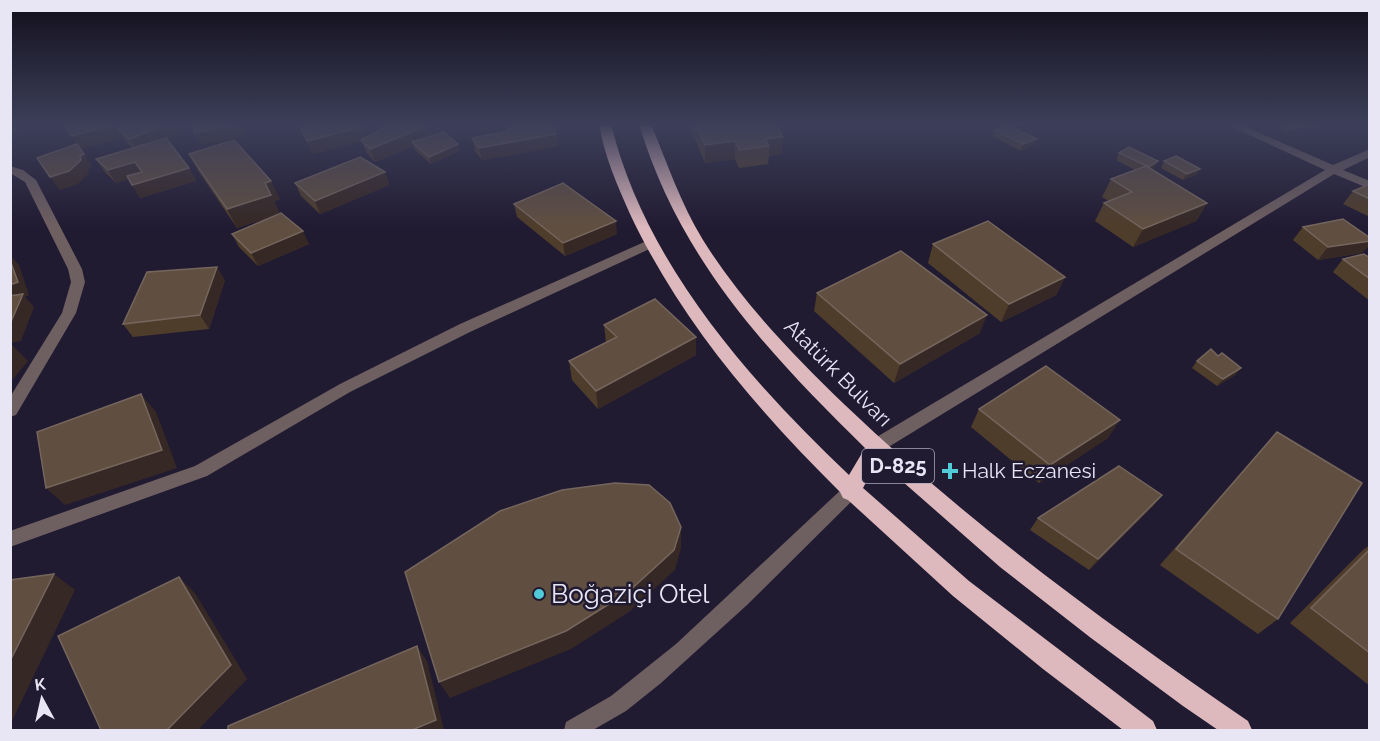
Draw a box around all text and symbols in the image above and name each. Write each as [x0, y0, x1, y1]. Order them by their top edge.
street label: Atatürk Bulvarı [779, 314, 897, 432]
road number: D-825 [862, 449, 934, 483]
place label: Halk Eczanesi [962, 458, 1096, 483]
marker: Halk Eczanesi [943, 464, 957, 478]
place label: Boğaziçi Otel [551, 579, 710, 609]
marker: Boğaziçi Otel [532, 587, 546, 601]
north arrow [12, 669, 72, 729]
text: K [33, 674, 47, 695]

